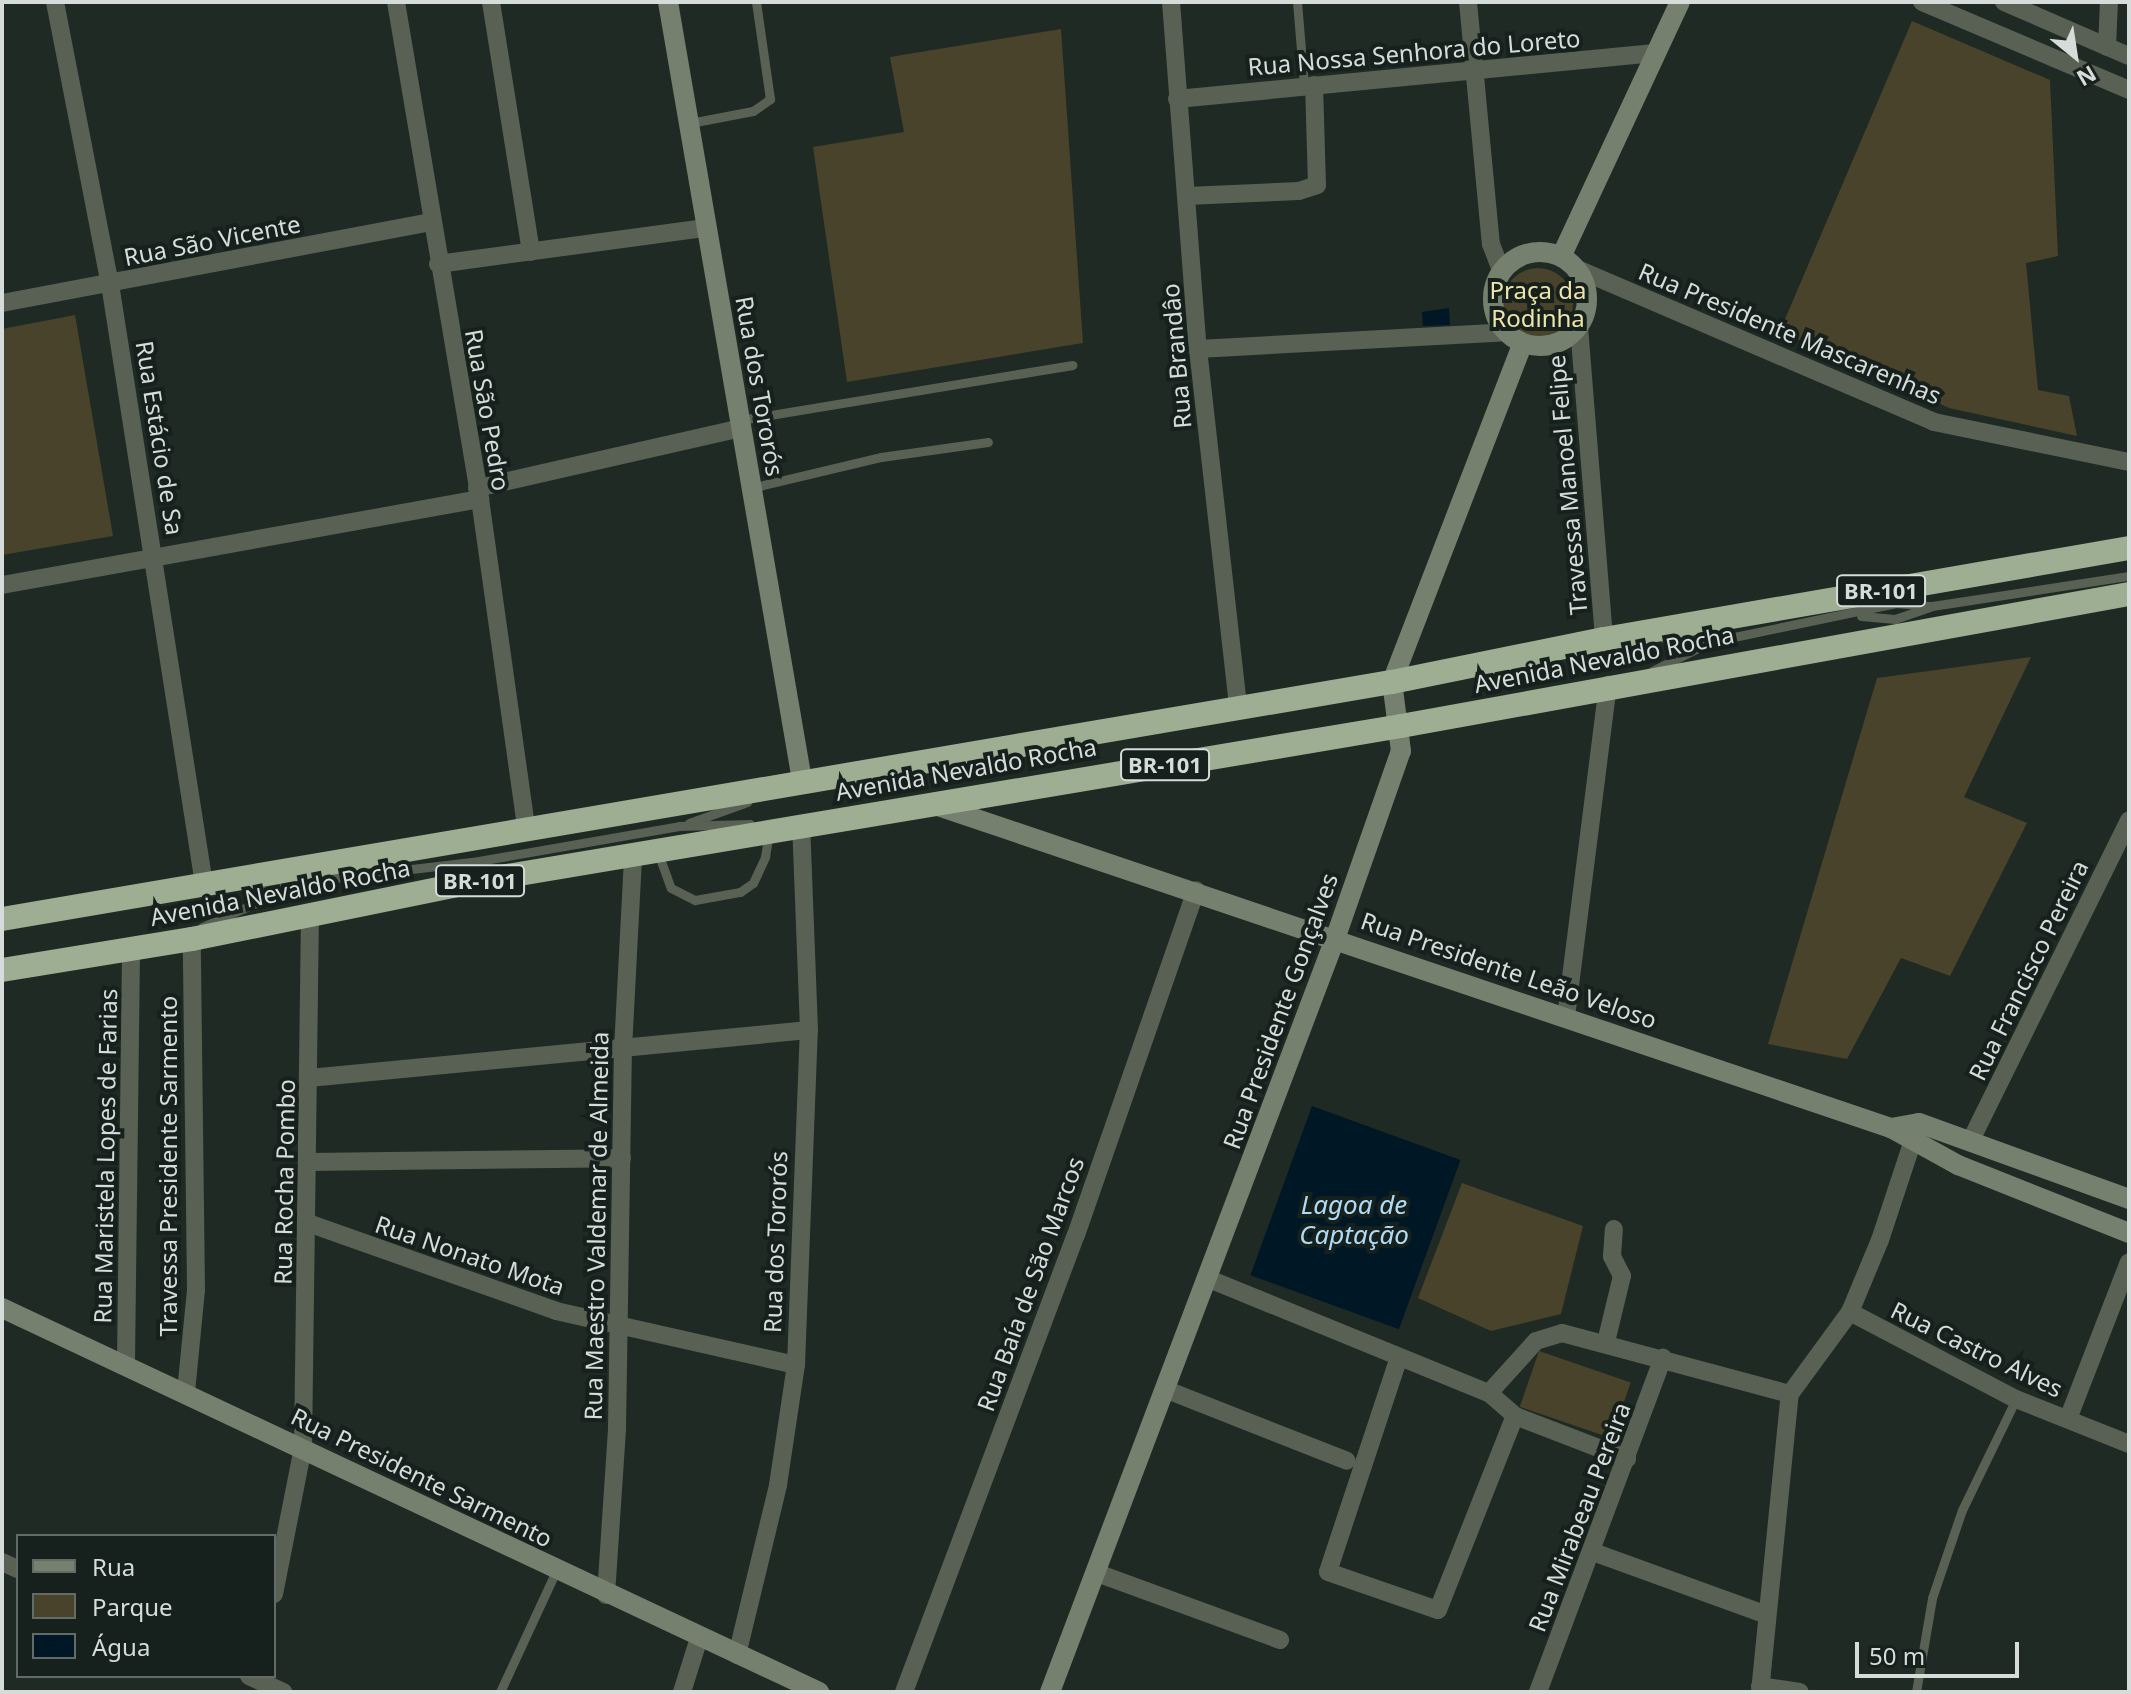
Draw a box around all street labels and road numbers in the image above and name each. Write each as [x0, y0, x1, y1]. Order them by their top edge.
street label: Rua Nossa Senhora do Loreto [1247, 23, 1581, 81]
street label: Rua São Vicente [121, 209, 303, 271]
street label: Rua Presidente Mascarenhas [1635, 256, 1945, 410]
street label: Rua Brandâo [1155, 282, 1197, 430]
street label: Rua dos Tororós [730, 294, 790, 478]
street label: Rua São Pedro [460, 327, 516, 493]
street label: Rua Estácio de Sa [130, 339, 190, 537]
street label: Travessa Manoel Felipe [1541, 354, 1593, 616]
road number: BR-101 [1835, 573, 1927, 609]
street label: Avenida Nevaldo Rocha [1471, 620, 1737, 698]
street label: Avenida Nevaldo Rocha [833, 732, 1099, 806]
road number: BR-101 [1119, 747, 1211, 783]
street label: Avenida Nevaldo Rocha [147, 853, 413, 931]
street label: Rua Francisco Pereira [1962, 855, 2094, 1085]
road number: BR-101 [434, 863, 526, 899]
street label: Rua Presidente Gonçalves [1217, 869, 1343, 1153]
street label: Rua Presidente Leão Veloso [1357, 906, 1661, 1034]
street label: Rua Maristela Lopes de Farias [88, 988, 122, 1324]
street label: Travessa Presidente Sarmento [154, 996, 182, 1336]
street label: Rua Maestro Valdemar de Almeida [578, 1031, 614, 1421]
street label: Rua Rocha Pombo [268, 1079, 300, 1285]
street label: Rua dos Tororós [757, 1151, 793, 1333]
street label: Rua Baía de São Marcos [971, 1153, 1089, 1415]
street label: Rua Nonato Mota [372, 1209, 568, 1301]
street label: Rua Castro Alves [1887, 1295, 2067, 1403]
street label: Rua Mirabeau Pereira [1522, 1398, 1636, 1636]
street label: Rua Presidente Sarmento [287, 1401, 557, 1553]

